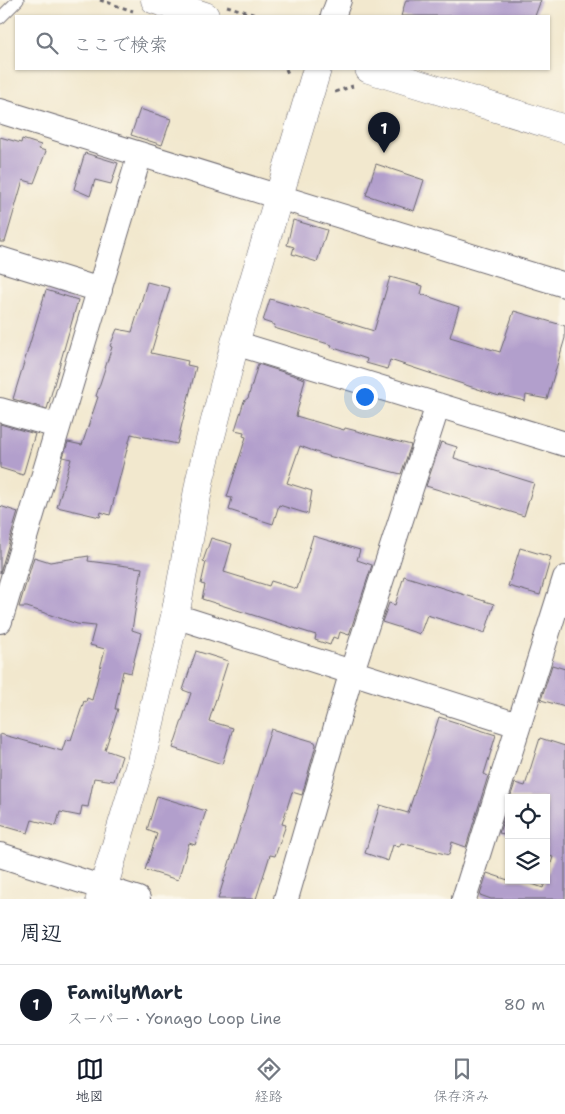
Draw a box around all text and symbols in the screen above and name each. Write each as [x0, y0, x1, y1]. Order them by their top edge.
search box [15, 15, 550, 70]
icon: search [33, 29, 61, 57]
text: ここで検索 [73, 32, 168, 57]
pin: 1 [368, 112, 400, 153]
your location [352, 384, 378, 410]
map controls [505, 794, 550, 884]
button: locate [505, 794, 550, 839]
button: layers [505, 839, 550, 884]
text: 周辺 [20, 919, 62, 947]
text: FamilyMart [67, 980, 183, 1005]
text: 1 [32, 994, 40, 1015]
text: 80 m [504, 994, 545, 1015]
text: スーパー · Yonago Loop Line [67, 1008, 282, 1029]
tab: 地図 [76, 1055, 104, 1105]
tab: 経路 [255, 1055, 283, 1105]
tab: 保存済み [434, 1055, 490, 1105]

